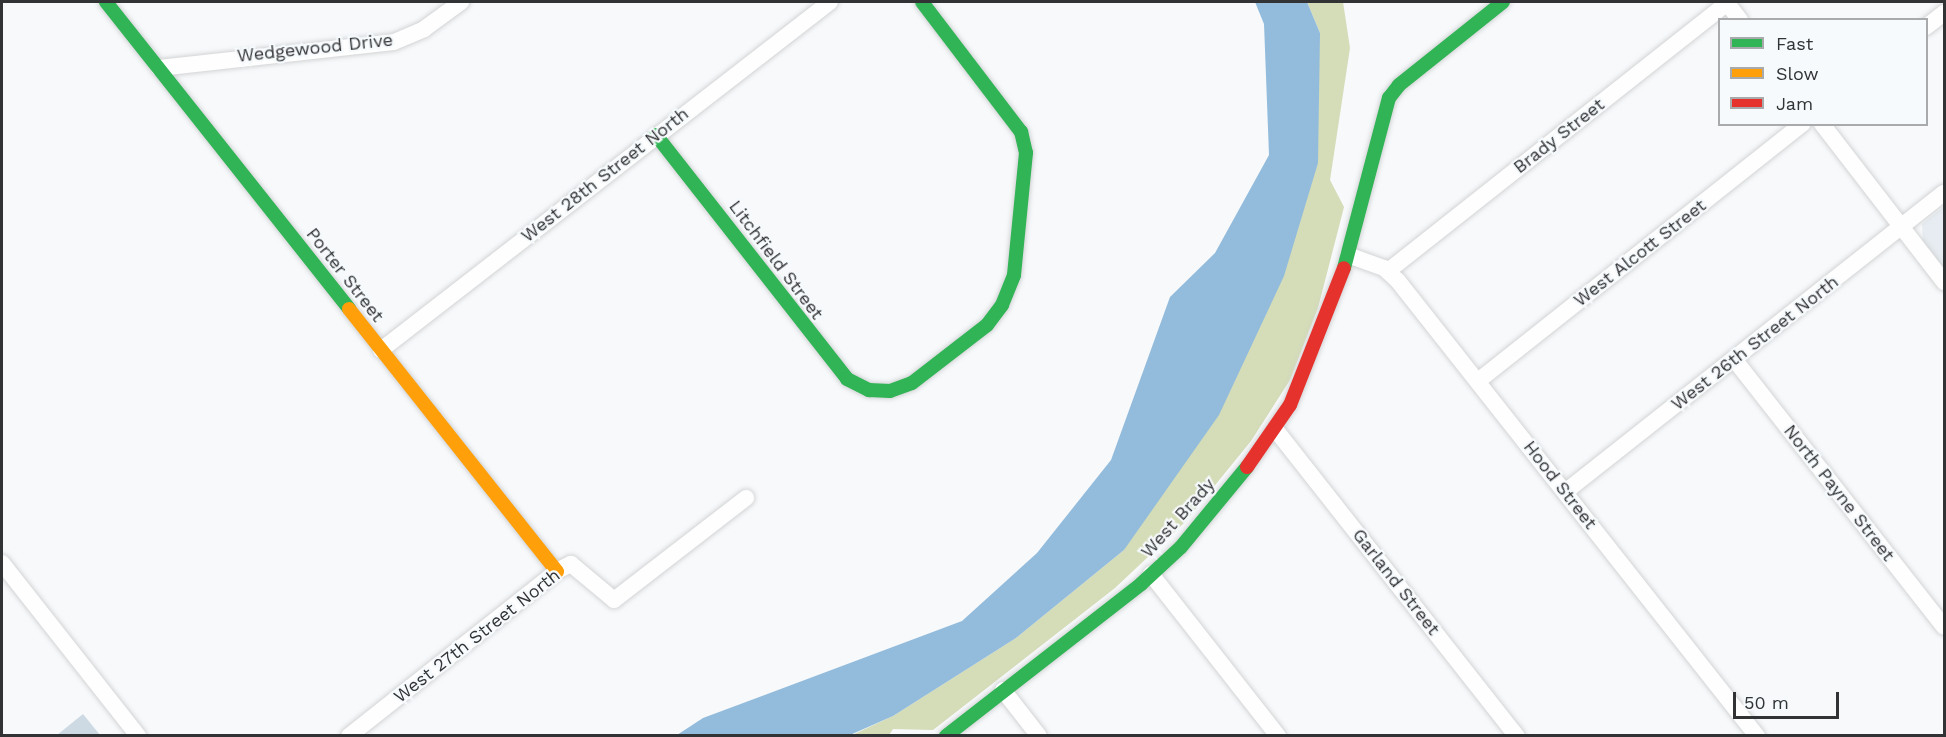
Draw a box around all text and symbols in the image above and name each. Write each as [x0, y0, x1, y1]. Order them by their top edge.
legend [1718, 18, 1928, 126]
street label: Wedgewood Drive [236, 29, 394, 67]
text: Fast [1776, 33, 1813, 54]
text: Slow [1776, 63, 1819, 84]
text: Jam [1776, 93, 1813, 114]
street label: Brady Street [1509, 94, 1609, 178]
street label: West 28th Street North [517, 103, 693, 247]
street label: West Alcott Street [1569, 194, 1711, 312]
street label: Litchfield Street [724, 196, 828, 324]
street label: Porter Street [301, 223, 389, 327]
street label: West 26th Street North [1667, 271, 1843, 415]
street label: North Payne Street [1779, 420, 1899, 566]
street label: Hood Street [1519, 436, 1601, 534]
street label: West Brady [1137, 474, 1219, 562]
street label: Garland Street [1348, 525, 1444, 639]
street label: West 27th Street North [390, 564, 564, 708]
scale bar [1736, 680, 1842, 718]
text: 50 m [1744, 692, 1789, 713]

